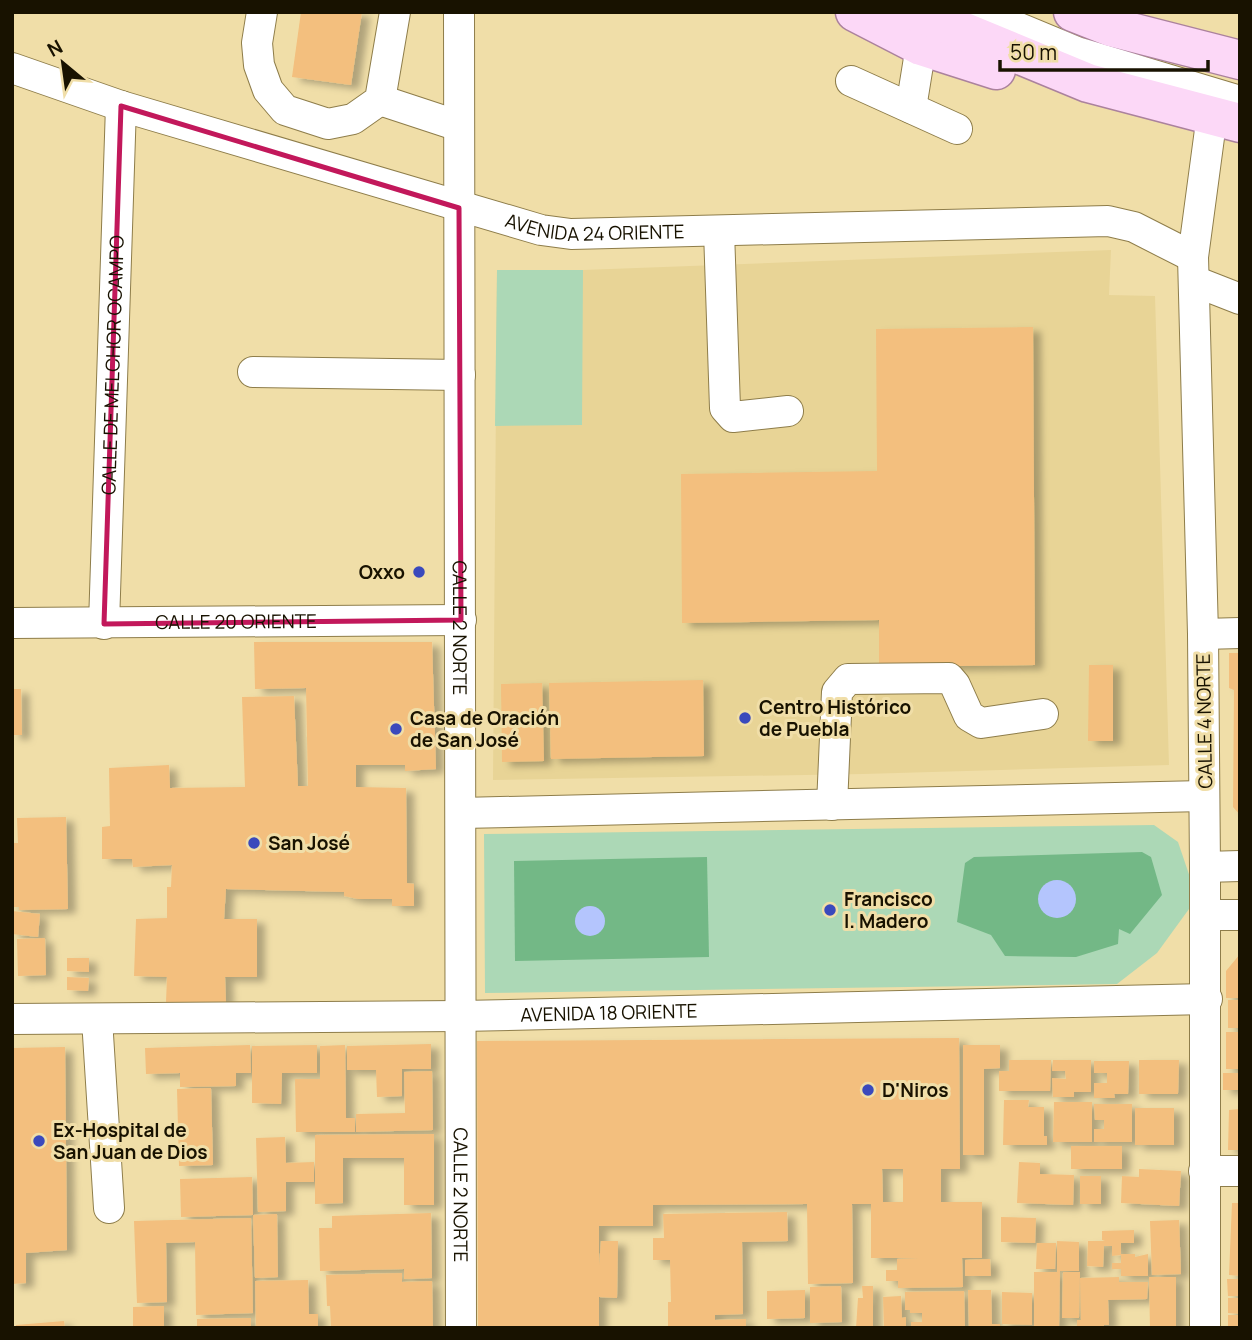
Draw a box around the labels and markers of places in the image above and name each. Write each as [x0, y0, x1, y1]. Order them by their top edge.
place label: Oxxo [359, 559, 405, 585]
marker: Oxxo [411, 564, 427, 580]
place label: Centro Histórico de Puebla [759, 694, 911, 742]
place label: Casa de Oración de San José [410, 705, 559, 753]
marker: Centro Histórico de Puebla [737, 710, 753, 726]
marker: Casa de Oración de San José [388, 721, 404, 737]
place label: San José [268, 830, 350, 856]
marker: San José [246, 835, 262, 851]
place label: Francisco I. Madero [844, 886, 933, 934]
marker: Francisco I. Madero [822, 902, 838, 918]
place label: D'Niros [882, 1077, 948, 1103]
marker: D'Niros [860, 1082, 876, 1098]
place label: Ex-Hospital de San Juan de Dios [53, 1117, 208, 1165]
marker: Ex-Hospital de San Juan de Dios [31, 1133, 47, 1149]

